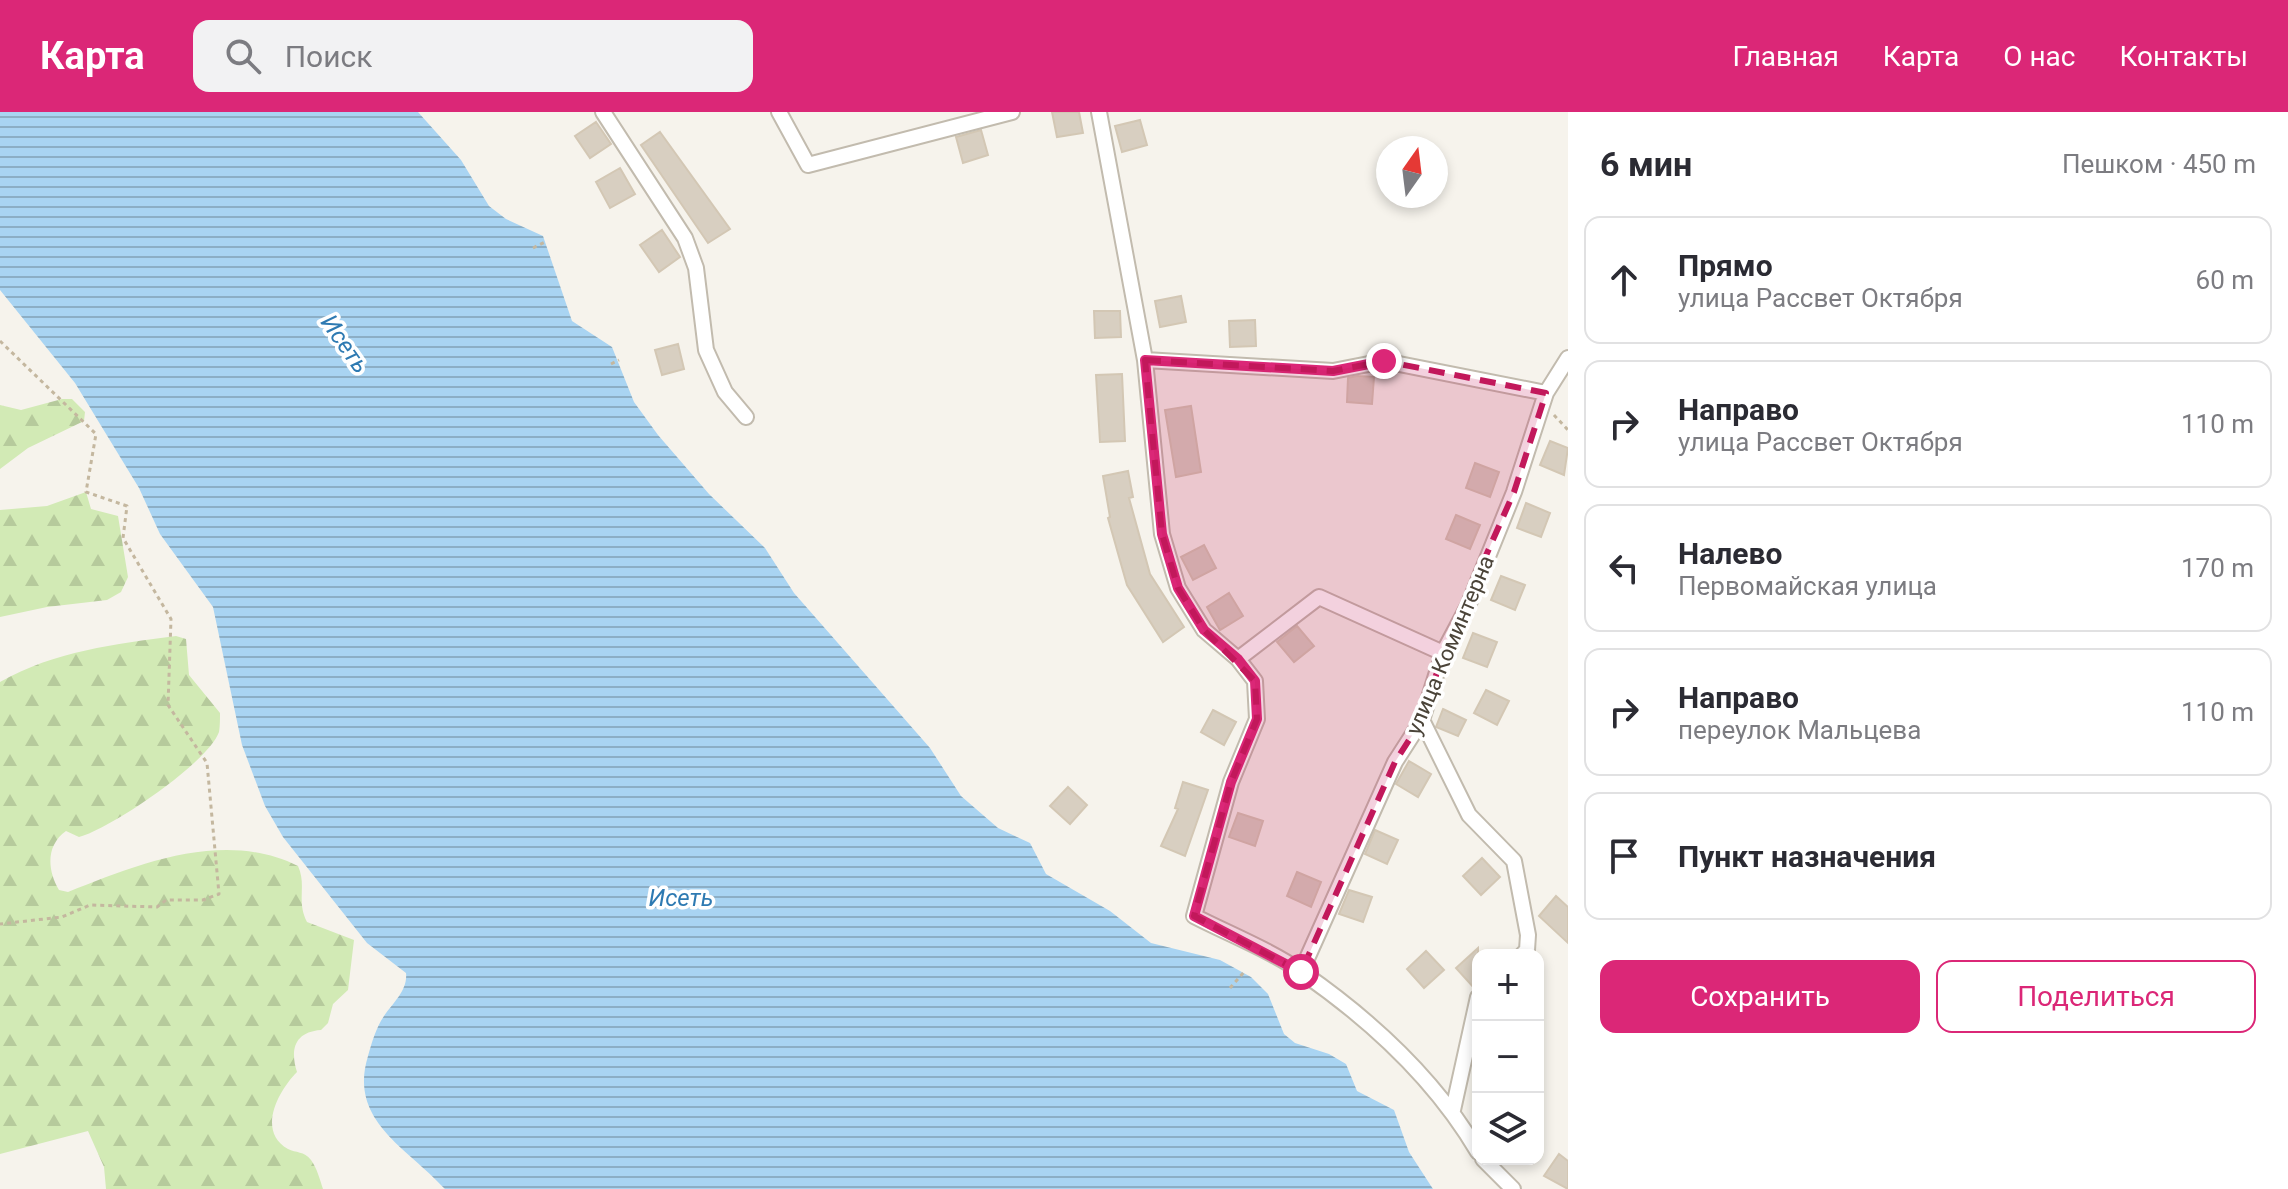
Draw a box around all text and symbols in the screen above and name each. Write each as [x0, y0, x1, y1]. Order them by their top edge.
search box [193, 20, 753, 92]
text: Карта [40, 34, 145, 78]
icon: search [221, 34, 265, 78]
text: Поиск [285, 39, 372, 74]
text: Главная [1732, 40, 1839, 73]
text: Карта [1883, 40, 1959, 73]
text: О нас [2003, 40, 2075, 73]
text: Контакты [2119, 40, 2248, 73]
north arrow [1376, 136, 1448, 208]
text: 6 мин [1600, 144, 1692, 184]
text: Пешком · 450 m [2062, 149, 2256, 179]
text: Прямо [1678, 248, 1773, 283]
icon: ahead [1602, 258, 1646, 302]
text: 60 m [2196, 265, 2254, 295]
text: улица Рассвет Октября [1678, 283, 1963, 313]
water label: Исеть [315, 309, 375, 379]
route end [1366, 343, 1402, 379]
text: Направо [1678, 392, 1799, 427]
icon: right [1602, 402, 1646, 446]
text: 110 m [2181, 409, 2254, 439]
text: улица Рассвет Октября [1678, 427, 1963, 457]
text: Налево [1678, 536, 1782, 571]
icon: left [1602, 546, 1646, 590]
street label: улица Коминтерна [1401, 552, 1499, 738]
text: 170 m [2181, 553, 2254, 583]
text: Первомайская улица [1678, 571, 1937, 601]
text: Направо [1678, 680, 1799, 715]
icon: right [1602, 690, 1646, 734]
text: 110 m [2181, 697, 2254, 727]
text: переулок Мальцева [1678, 715, 1921, 745]
icon: arrive [1602, 834, 1646, 878]
text: Пункт назначения [1678, 839, 1936, 874]
water label: Исеть [649, 884, 713, 912]
map controls [1472, 949, 1544, 1165]
button: + [1472, 949, 1544, 1021]
route start [1283, 954, 1319, 990]
button: Сохранить [1600, 960, 1920, 1033]
button: Поделиться [1936, 960, 2256, 1033]
button: − [1472, 1021, 1544, 1093]
button: layers [1472, 1093, 1544, 1165]

